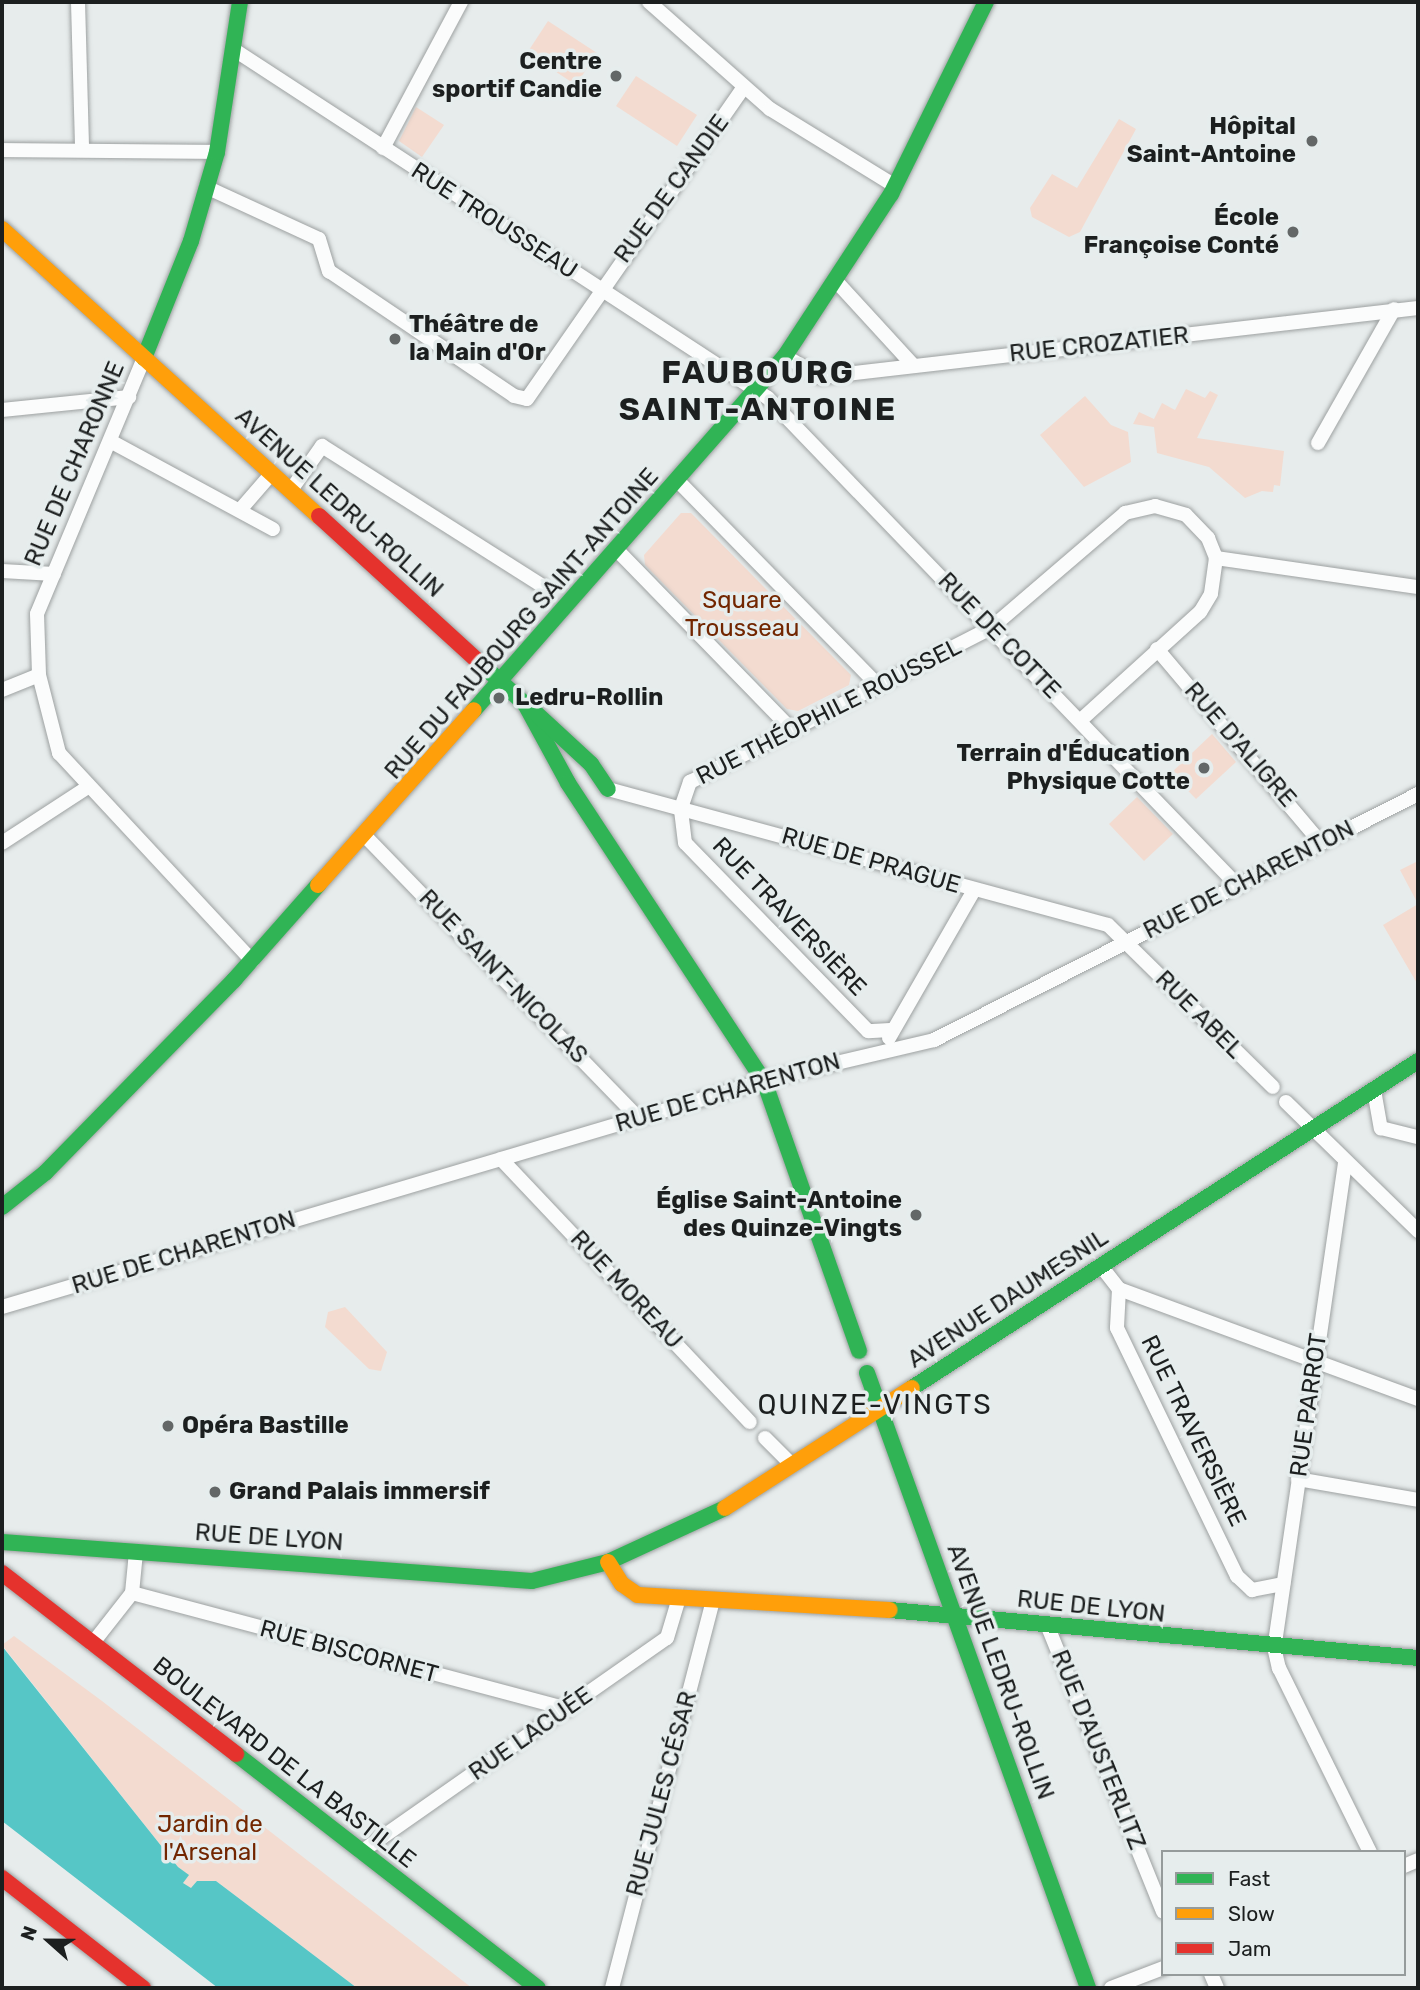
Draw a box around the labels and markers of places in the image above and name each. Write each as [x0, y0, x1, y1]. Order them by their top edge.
place label: Centre sportif Candie [432, 48, 602, 104]
marker: Centre sportif Candie [608, 68, 624, 84]
place label: Hôpital Saint-Antoine [1127, 113, 1296, 169]
marker: Hôpital Saint-Antoine [1302, 131, 1322, 151]
place label: École Françoise Conté [1084, 204, 1279, 260]
marker: École Françoise Conté [1285, 224, 1301, 240]
place label: Théâtre de la Main d'Or [409, 311, 546, 367]
marker: Théâtre de la Main d'Or [387, 331, 403, 347]
place label: Ledru-Rollin [515, 684, 663, 712]
marker: Ledru-Rollin [489, 688, 509, 708]
place label: Terrain d'Éducation Physique Cotte [956, 740, 1190, 796]
marker: Terrain d'Éducation Physique Cotte [1196, 760, 1212, 776]
place label: Église Saint-Antoine des Quinze-Vingts [656, 1187, 902, 1243]
marker: Église Saint-Antoine des Quinze-Vingts [908, 1207, 924, 1223]
place label: Opéra Bastille [182, 1412, 349, 1440]
marker: Opéra Bastille [160, 1418, 176, 1434]
place label: Grand Palais immersif [229, 1478, 490, 1506]
marker: Grand Palais immersif [207, 1484, 223, 1500]

